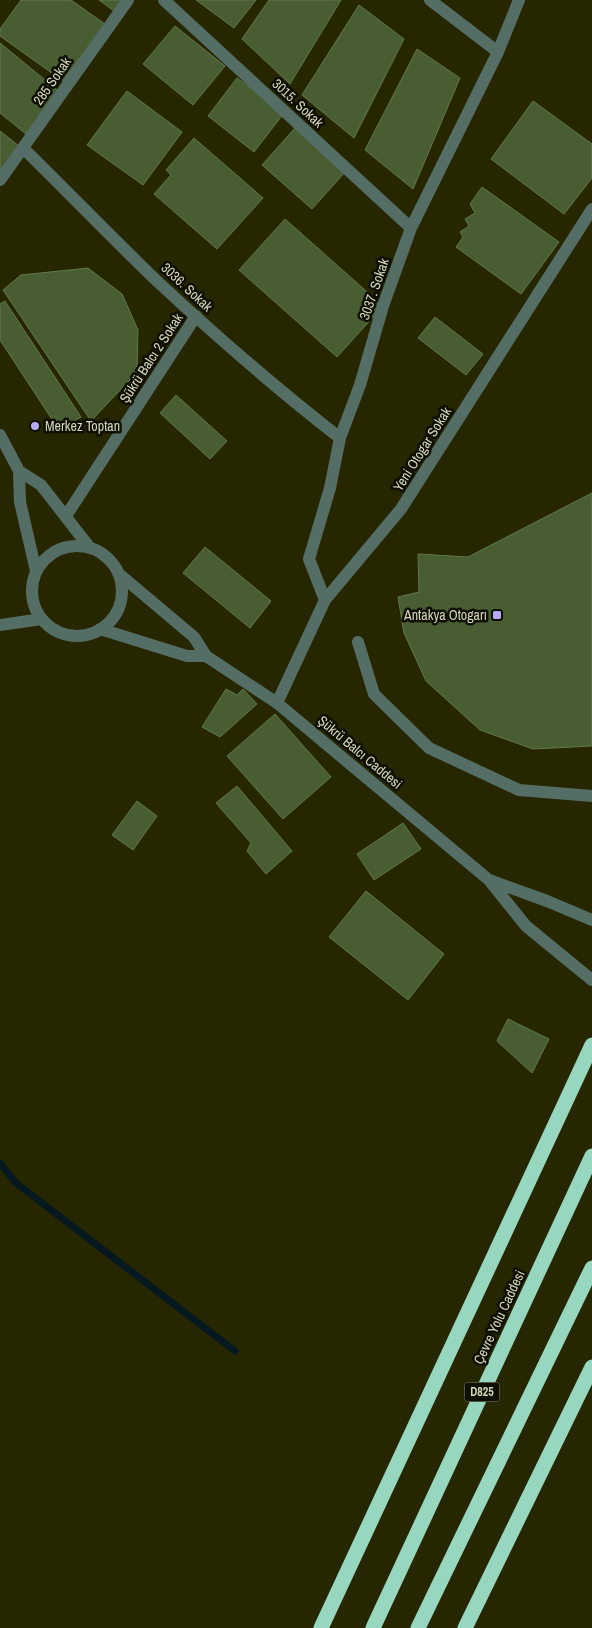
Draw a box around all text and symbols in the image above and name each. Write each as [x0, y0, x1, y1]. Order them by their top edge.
street label: 285 Sokak [29, 53, 75, 108]
street label: 3015. Sokak [269, 75, 328, 132]
street label: 3037. Sokak [355, 256, 393, 322]
street label: 3036. Sokak [158, 259, 217, 316]
street label: Şükrü Balcı 2 Sokak [115, 310, 187, 406]
street label: Yeni Otogar Sokak [389, 403, 455, 495]
place label: Merkez Toptan [45, 417, 120, 435]
marker: Merkez Toptan [29, 420, 41, 432]
place label: Antakya Otogarı [403, 606, 487, 624]
marker: Antakya Otogarı [491, 609, 503, 621]
street label: Şükrü Balcı Caddesi [314, 711, 406, 793]
street label: Çevre Yolu Caddesi [469, 1267, 529, 1367]
road number: D825 [464, 1382, 500, 1401]

